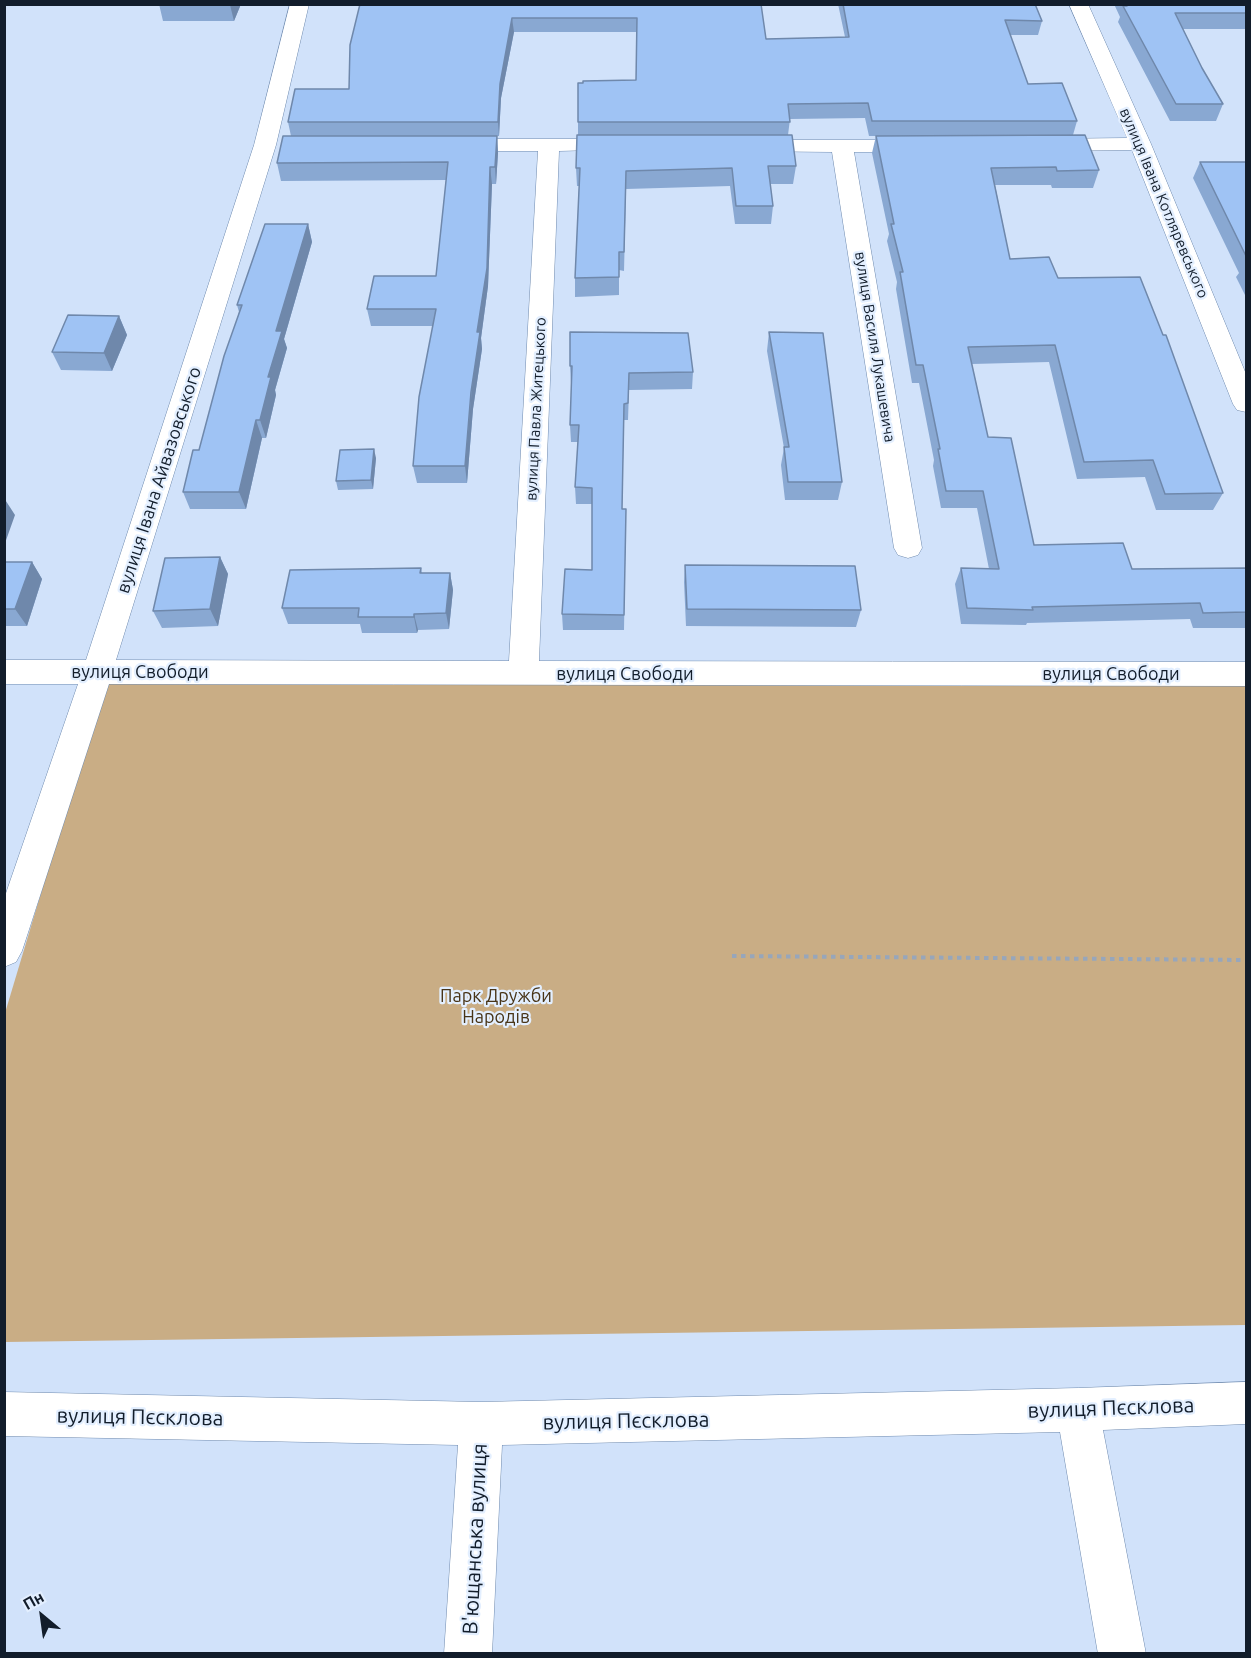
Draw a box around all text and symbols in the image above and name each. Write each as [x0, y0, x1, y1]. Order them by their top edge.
street label: вулиця Івана Котляревського [1116, 105, 1212, 301]
street label: вулиця Василя Лукашевича [851, 250, 899, 444]
street label: вулиця Павла Житецького [522, 317, 550, 501]
street label: вулиця Івана Айвазовського [112, 364, 206, 596]
street label: вулиця Свободи [71, 661, 209, 683]
street label: вулиця Свободи [556, 663, 694, 685]
street label: вулиця Свободи [1042, 663, 1180, 685]
park label: Парк Дружби Народів [440, 985, 552, 1028]
street label: вулиця Пєсклова [1027, 1392, 1195, 1424]
street label: вулиця Пєсклова [56, 1403, 224, 1431]
street label: вулиця Пєсклова [542, 1407, 710, 1435]
street label: В'ющанська вулиця [457, 1443, 493, 1635]
north arrow [12, 1586, 72, 1646]
text: Пн [20, 1587, 47, 1613]

